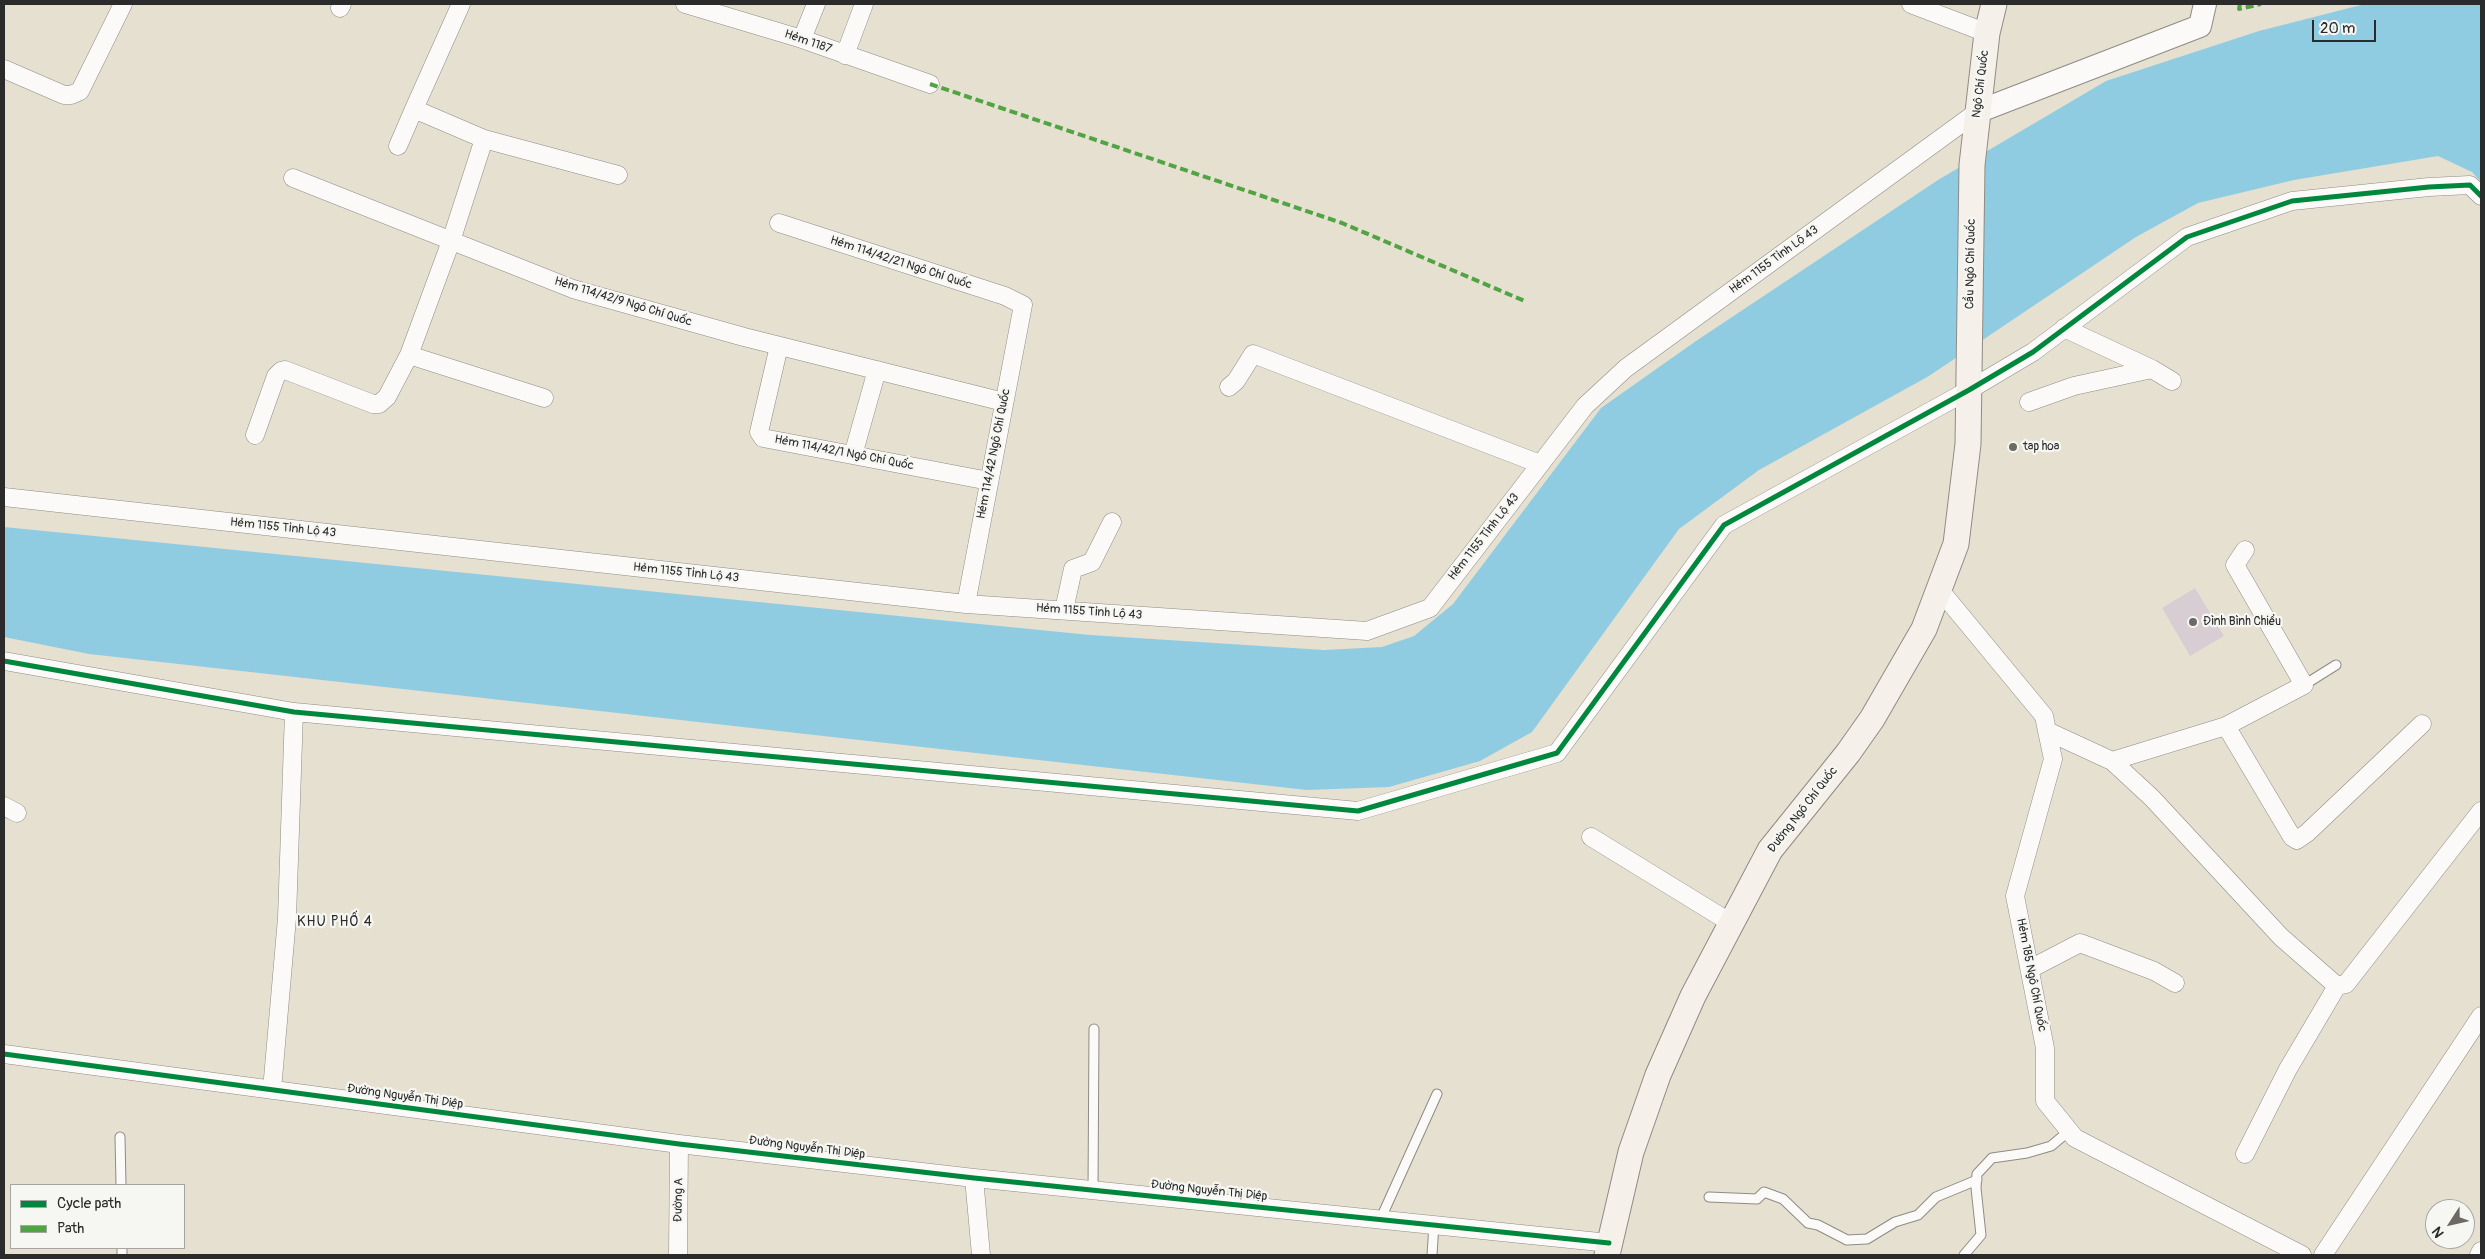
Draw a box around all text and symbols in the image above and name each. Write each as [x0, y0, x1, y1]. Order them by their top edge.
scale bar [2315, 10, 2379, 42]
text: 20 m [2320, 19, 2355, 38]
street label: Hẻm 1187 [782, 27, 834, 57]
street label: Ngô Chí Quốc [1970, 49, 1992, 119]
street label: Cầu Ngô Chí Quốc [1963, 219, 1979, 309]
street label: Hẻm 1155 Tỉnh Lộ 43 [1727, 223, 1821, 297]
street label: Hẻm 114/42/21 Ngô Chí Quốc [828, 233, 974, 293]
street label: Hẻm 114/42/9 Ngô Chí Quốc [553, 274, 693, 330]
street label: Hẻm 114/42 Ngô Chí Quốc [974, 388, 1014, 520]
street label: Hẻm 114/42/1 Ngô Chí Quốc [773, 432, 915, 474]
place label: tap hoa [2023, 440, 2059, 454]
marker: tap hoa [2007, 441, 2019, 453]
street label: Hẻm 1155 Tỉnh Lộ 43 [1446, 491, 1522, 583]
street label: Hẻm 1155 Tỉnh Lộ 43 [229, 515, 337, 541]
street label: Hẻm 1155 Tỉnh Lộ 43 [632, 560, 740, 586]
street label: Hẻm 1155 Tỉnh Lộ 43 [1035, 601, 1143, 623]
place label: Đình Bình Chiểu [2203, 615, 2281, 629]
marker: Đình Bình Chiểu [2187, 616, 2199, 628]
street label: Đường Ngô Chí Quốc [1765, 764, 1841, 856]
district label: KHU PHỐ 4 [296, 914, 374, 930]
street label: Hẻm 185 Ngô Chí Quốc [2013, 917, 2049, 1033]
street label: Đường Nguyễn Thị Diệp [346, 1082, 464, 1112]
street label: Đường Nguyễn Thị Diệp [748, 1134, 866, 1162]
street label: Đường A [671, 1178, 687, 1222]
street label: Đường Nguyễn Thị Diệp [1150, 1178, 1268, 1204]
legend [10, 1184, 185, 1249]
text: Cycle path [57, 1194, 121, 1213]
north arrow [2425, 1199, 2475, 1249]
text: Path [57, 1219, 84, 1238]
text: N [2428, 1224, 2448, 1241]

